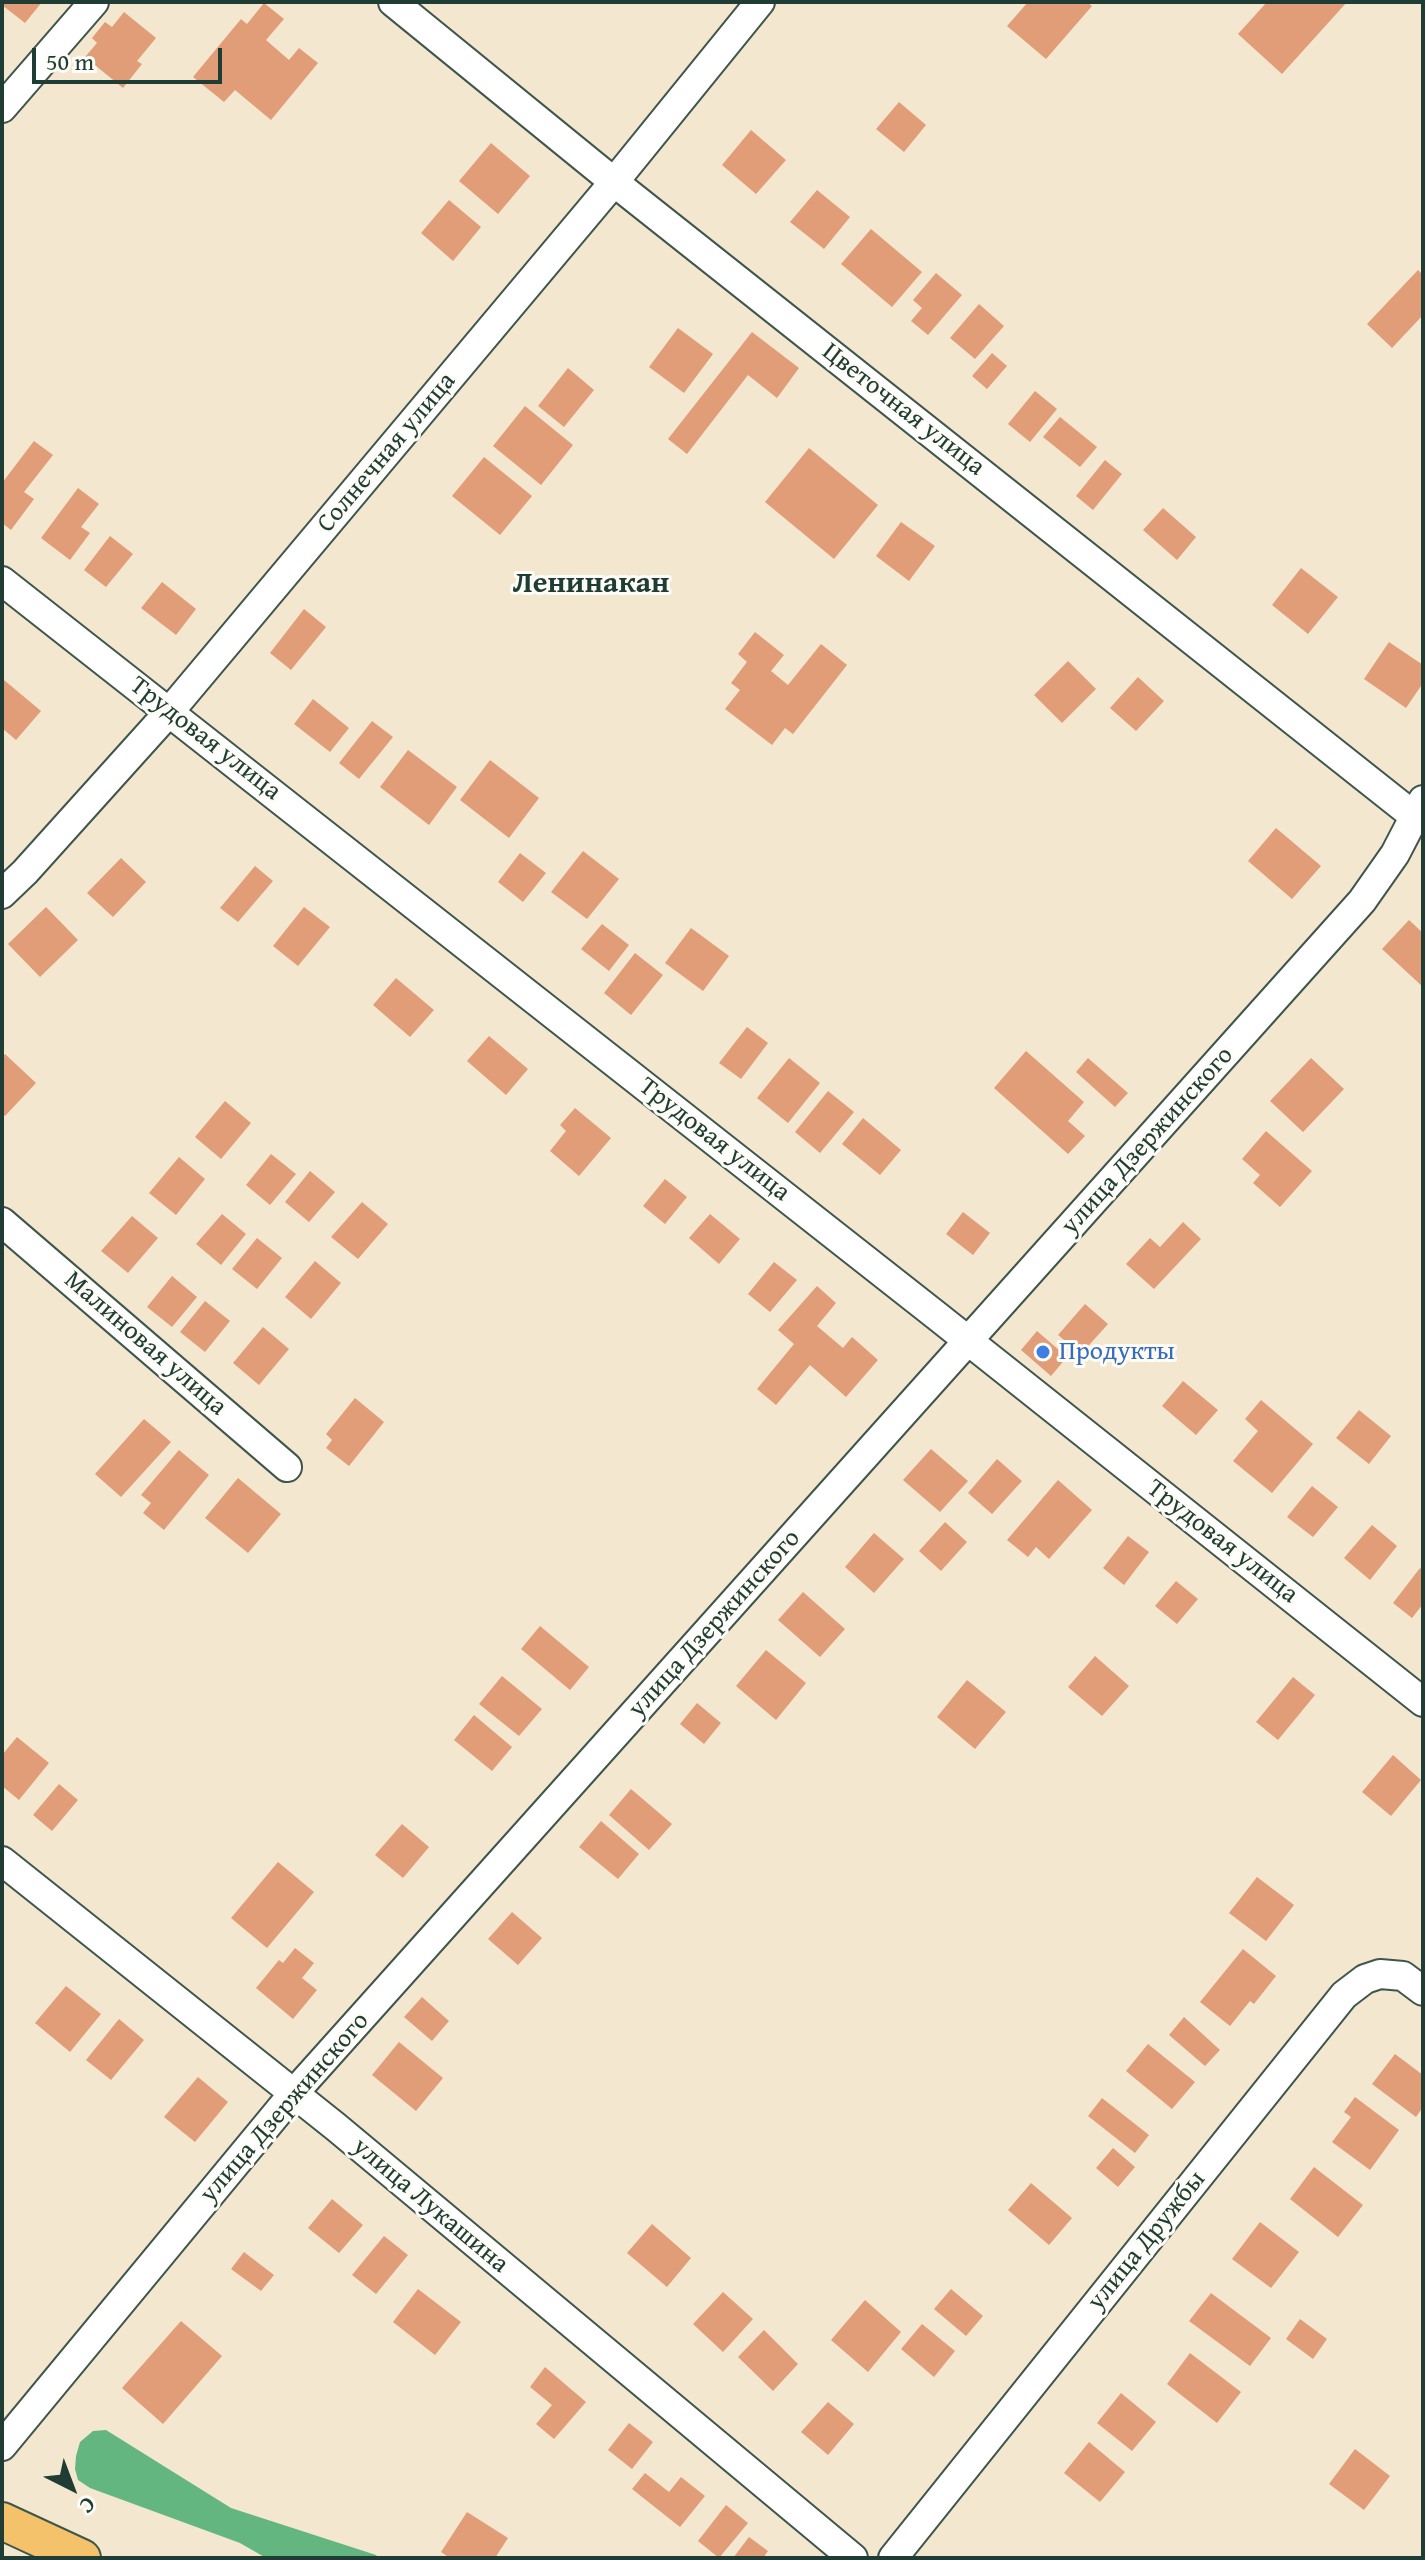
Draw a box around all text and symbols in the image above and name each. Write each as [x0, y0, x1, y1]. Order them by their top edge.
scale bar [36, 32, 226, 82]
text: 50 m [46, 44, 94, 79]
street label: Цветочная улица [815, 337, 991, 483]
street label: Солнечная улица [311, 367, 463, 539]
district label: Ленинакан [513, 566, 669, 602]
street label: Трудовая улица [123, 670, 287, 808]
street label: улица Дзержинского [1055, 1041, 1241, 1241]
street label: Трудовая улица [632, 1071, 796, 1209]
street label: Малиновая улица [57, 1265, 233, 1423]
place label: Продукты [1059, 1336, 1175, 1368]
marker: Продукты [1034, 1343, 1052, 1361]
street label: Трудовая улица [1140, 1473, 1304, 1611]
street label: улица Дзержинского [622, 1524, 808, 1724]
street label: улица Дзержинского [194, 2006, 376, 2210]
street label: улица Лукашина [346, 2132, 514, 2280]
street label: улица Дружбы [1081, 2165, 1213, 2317]
north arrow [32, 2448, 112, 2528]
text: С [73, 2490, 103, 2522]

